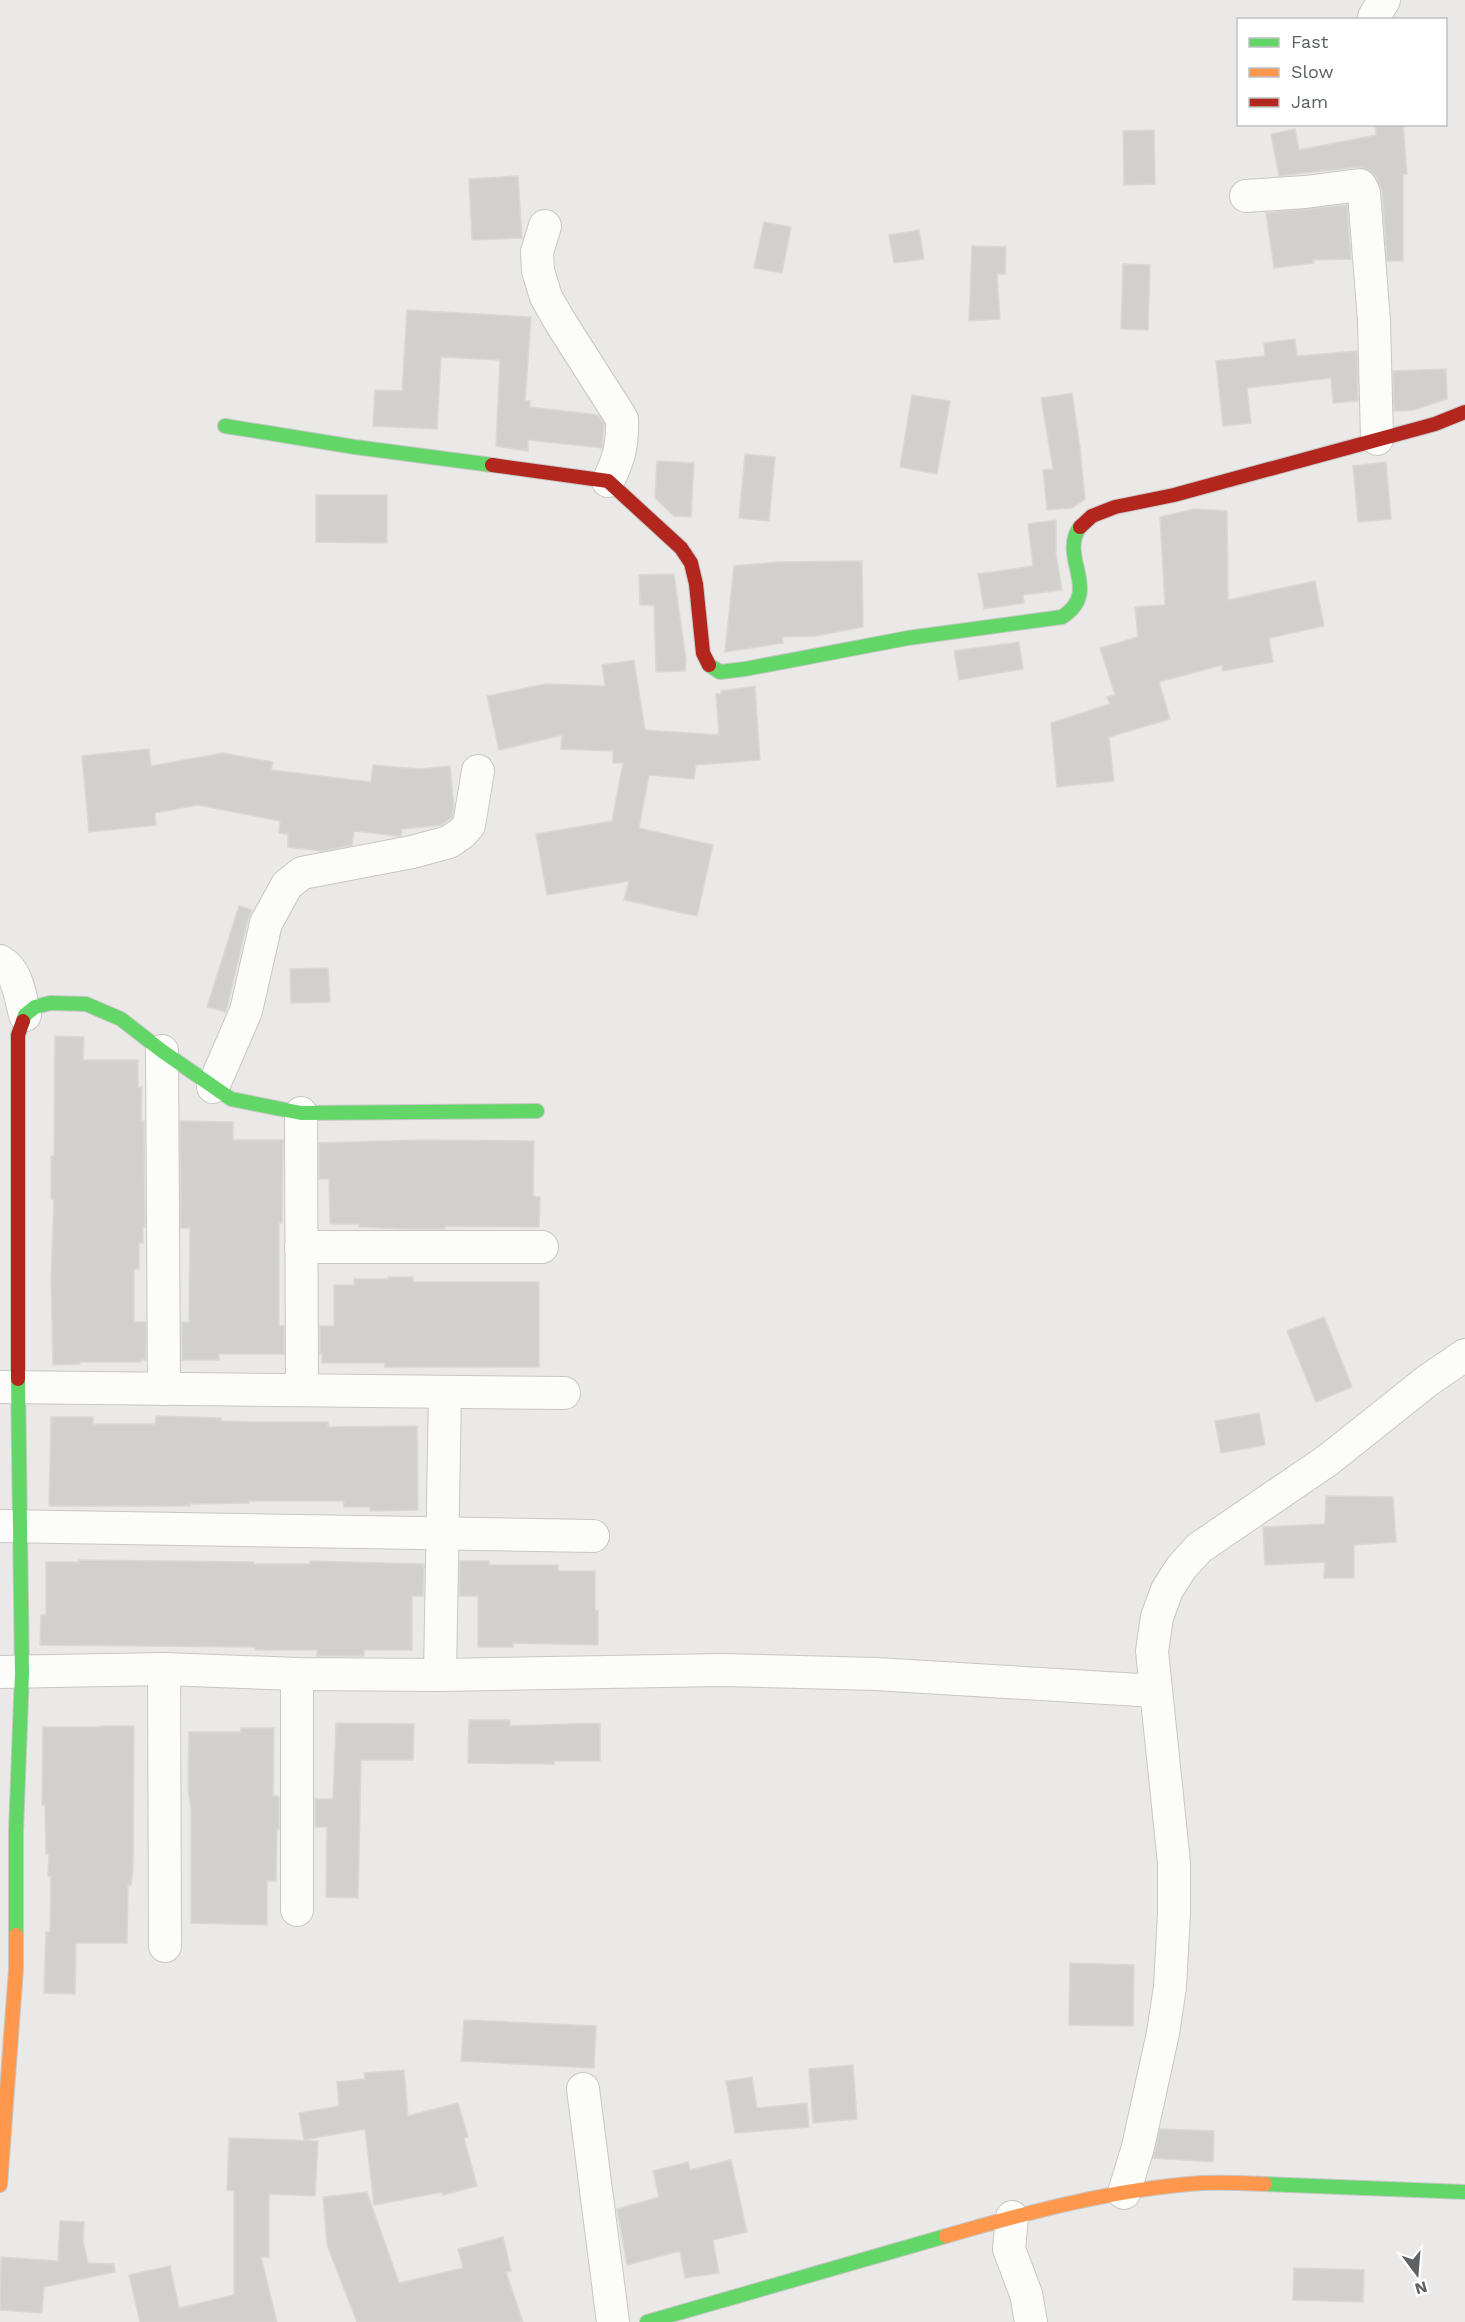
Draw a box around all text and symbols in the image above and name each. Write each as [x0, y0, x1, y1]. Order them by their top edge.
legend [1237, 18, 1447, 126]
text: Fast [1291, 31, 1329, 52]
text: Slow [1291, 61, 1334, 82]
text: Jam [1291, 91, 1328, 112]
north arrow [1387, 2244, 1447, 2304]
text: N [1413, 2277, 1429, 2299]

